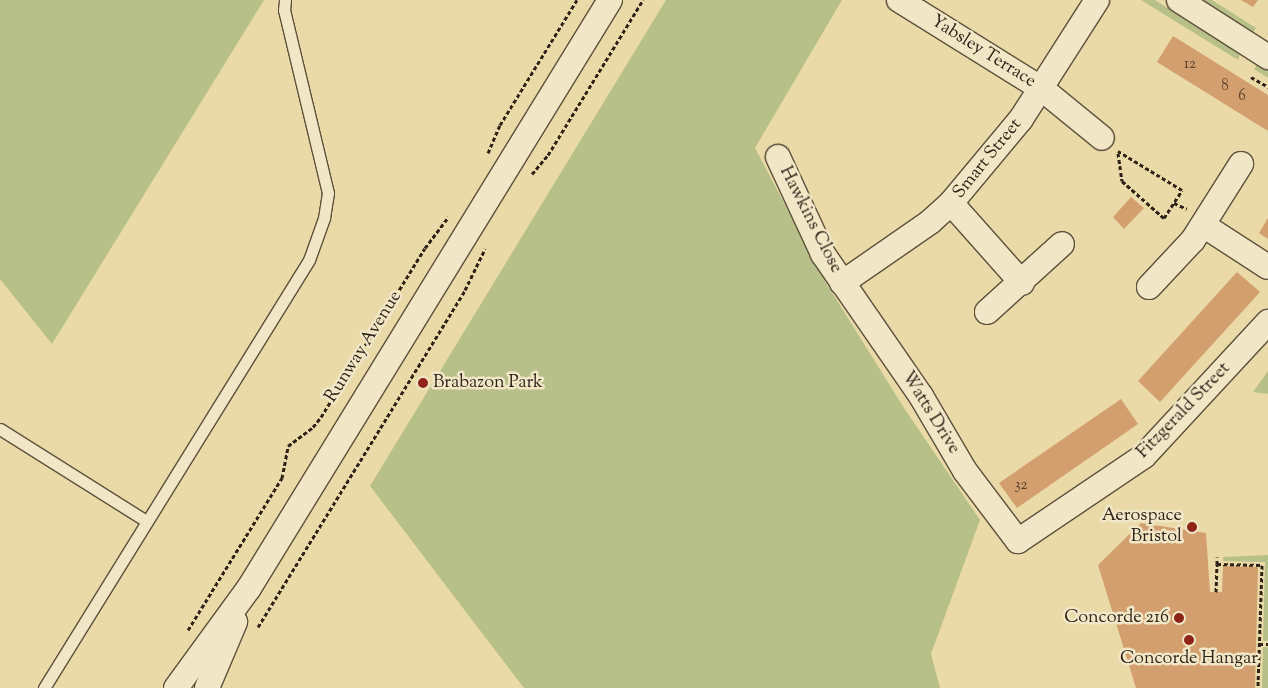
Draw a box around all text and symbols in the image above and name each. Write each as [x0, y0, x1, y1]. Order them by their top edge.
street label: Yabsley Terrace [926, 11, 1040, 93]
house number: 12 [1184, 56, 1196, 74]
house number: 8 [1221, 78, 1229, 96]
house number: 6 [1238, 88, 1246, 106]
street label: Smart Street [949, 115, 1027, 203]
street label: Hawkins Close [774, 163, 846, 277]
street label: Runway Avenue [321, 287, 407, 407]
street label: Fitzgerald Street [1133, 358, 1235, 464]
street label: Watts Drive [896, 368, 964, 458]
place label: Brabazon Park [433, 372, 543, 394]
marker: Brabazon Park [417, 377, 429, 389]
house number: 32 [1014, 477, 1028, 495]
place label: Aerospace Bristol [1102, 506, 1182, 548]
marker: Aerospace Bristol [1186, 521, 1198, 533]
place label: Concorde 216 [1064, 607, 1169, 629]
marker: Concorde 216 [1173, 612, 1185, 624]
marker: Concorde Hangar [1183, 634, 1195, 646]
place label: Concorde Hangar [1120, 648, 1258, 670]

